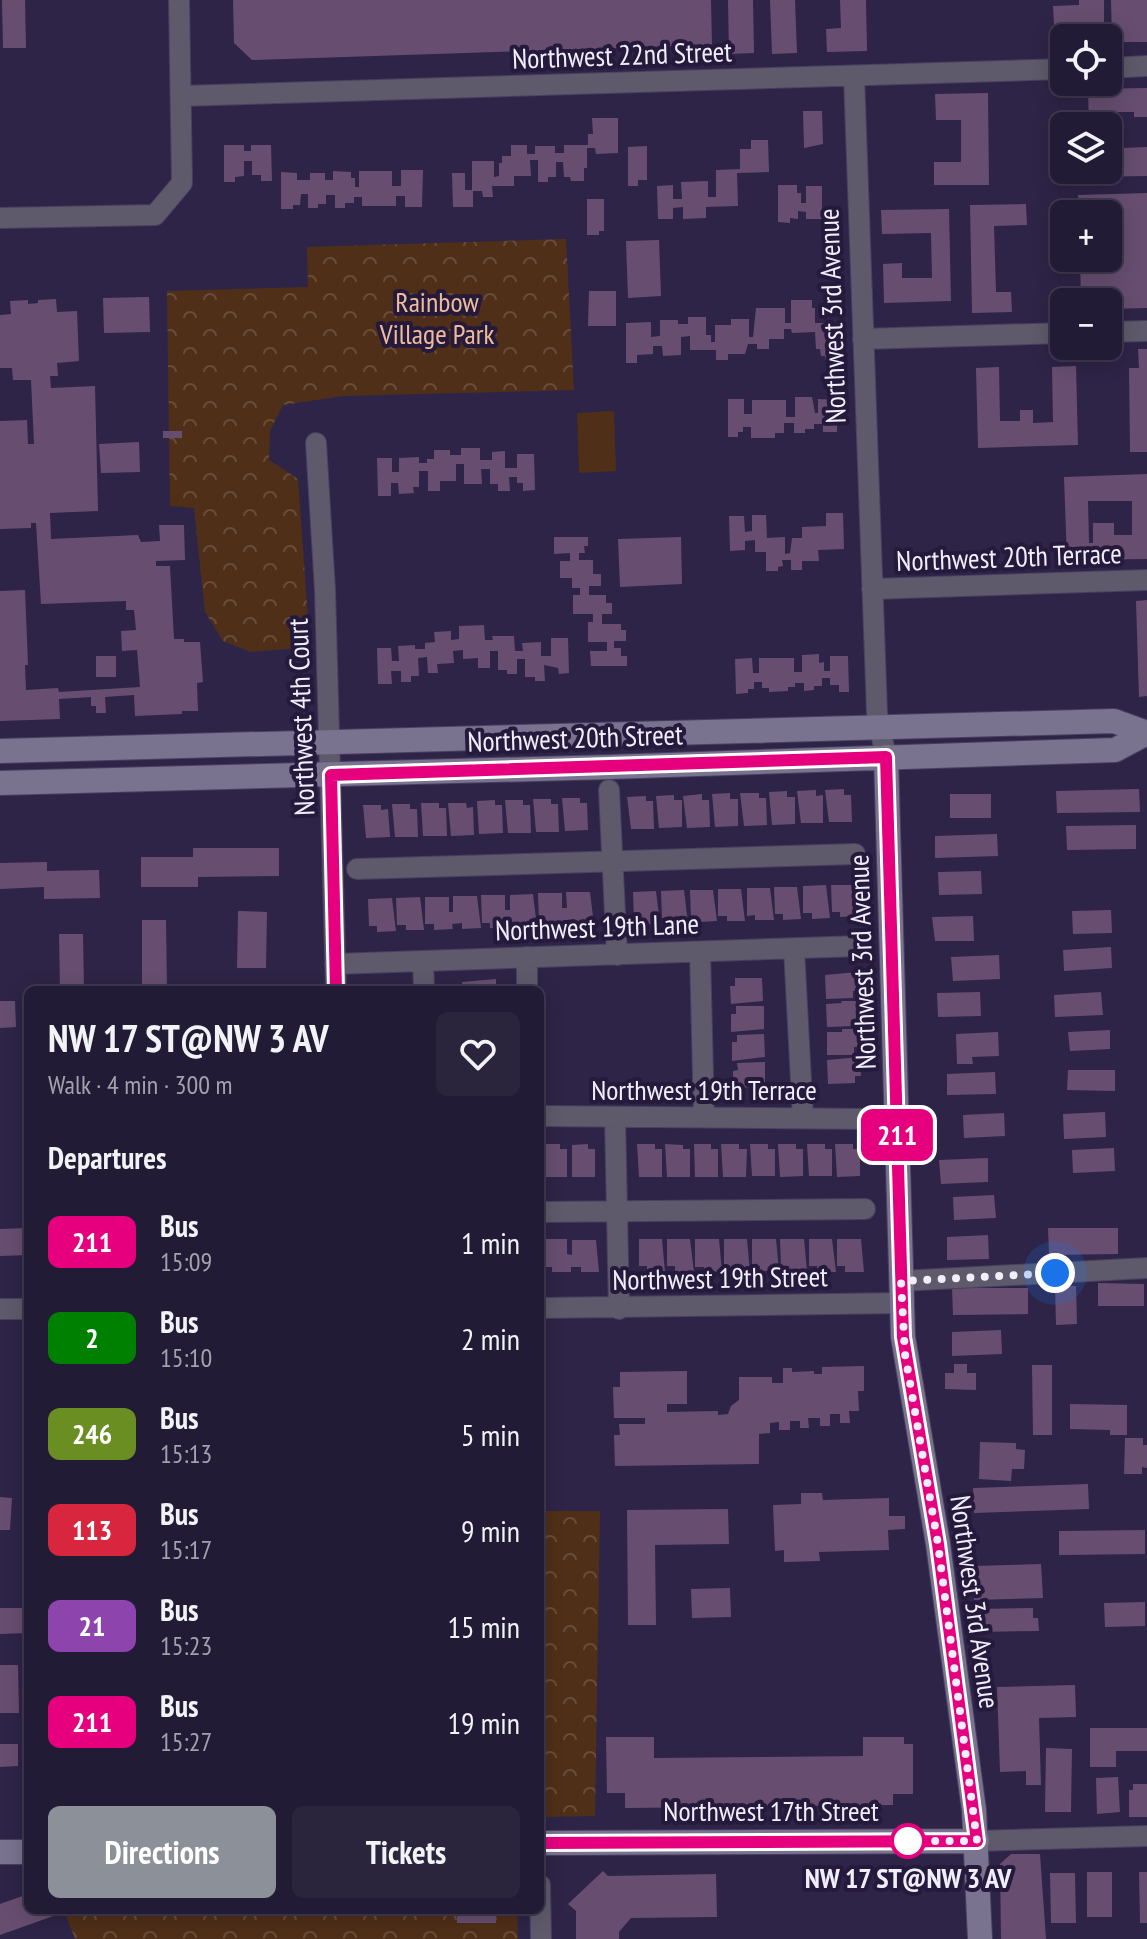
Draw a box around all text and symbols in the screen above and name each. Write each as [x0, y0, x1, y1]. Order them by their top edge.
map controls [1050, 24, 1122, 360]
button: locate [1050, 24, 1122, 96]
street label: Northwest 22nd Street [511, 32, 733, 77]
button: layers [1050, 112, 1122, 184]
button: + [1050, 200, 1122, 272]
street label: Northwest 3rd Avenue [809, 208, 854, 424]
park label: Rainbow Village Park [379, 283, 494, 352]
button: − [1050, 288, 1122, 360]
street label: Northwest 20th Terrace [896, 534, 1122, 579]
street label: Northwest 4th Court [279, 617, 322, 816]
street label: Northwest 20th Street [467, 715, 684, 760]
street label: Northwest 3rd Avenue [839, 854, 884, 1070]
street label: Northwest 19th Lane [494, 904, 700, 949]
button: heart [436, 1012, 520, 1096]
text: NW 17 ST@NW 3 AV [48, 1013, 329, 1062]
text: Walk · 4 min · 300 m [48, 1068, 232, 1101]
street label: Northwest 19th Terrace [591, 1071, 817, 1108]
line badge: 211 [851, 1109, 943, 1161]
text: 211 [877, 1116, 917, 1153]
text: Departures [48, 1138, 166, 1177]
text: Bus [160, 1206, 199, 1245]
text: 211 [72, 1223, 112, 1260]
text: 1 min [461, 1223, 520, 1262]
text: 15:09 [160, 1245, 212, 1278]
your location [1035, 1253, 1075, 1293]
street label: Northwest 19th Street [612, 1257, 828, 1298]
text: Bus [160, 1302, 199, 1341]
text: 2 [85, 1319, 99, 1356]
text: 2 min [461, 1319, 520, 1358]
text: 15:10 [160, 1341, 212, 1374]
text: Bus [160, 1398, 199, 1437]
text: 246 [72, 1415, 112, 1452]
text: 5 min [461, 1415, 520, 1454]
text: 15:13 [160, 1437, 212, 1470]
street label: Northwest 3rd Avenue [942, 1493, 1009, 1711]
text: Bus [160, 1494, 199, 1533]
text: 113 [72, 1511, 112, 1548]
text: 9 min [461, 1511, 520, 1550]
text: 15:17 [160, 1533, 212, 1566]
text: Bus [160, 1590, 199, 1629]
text: 21 [79, 1607, 105, 1644]
text: 15 min [447, 1607, 520, 1646]
text: 15:23 [160, 1629, 212, 1662]
text: Bus [160, 1686, 199, 1725]
text: 211 [72, 1703, 112, 1740]
text: 19 min [447, 1703, 520, 1742]
text: 15:27 [160, 1725, 212, 1758]
street label: Northwest 17th Street [663, 1792, 879, 1829]
button: Directions [48, 1806, 276, 1898]
button: Tickets [292, 1806, 520, 1898]
marker: NW 17 ST@NW 3 AV [891, 1824, 925, 1858]
place label: NW 17 ST@NW 3 AV [805, 1859, 1012, 1896]

